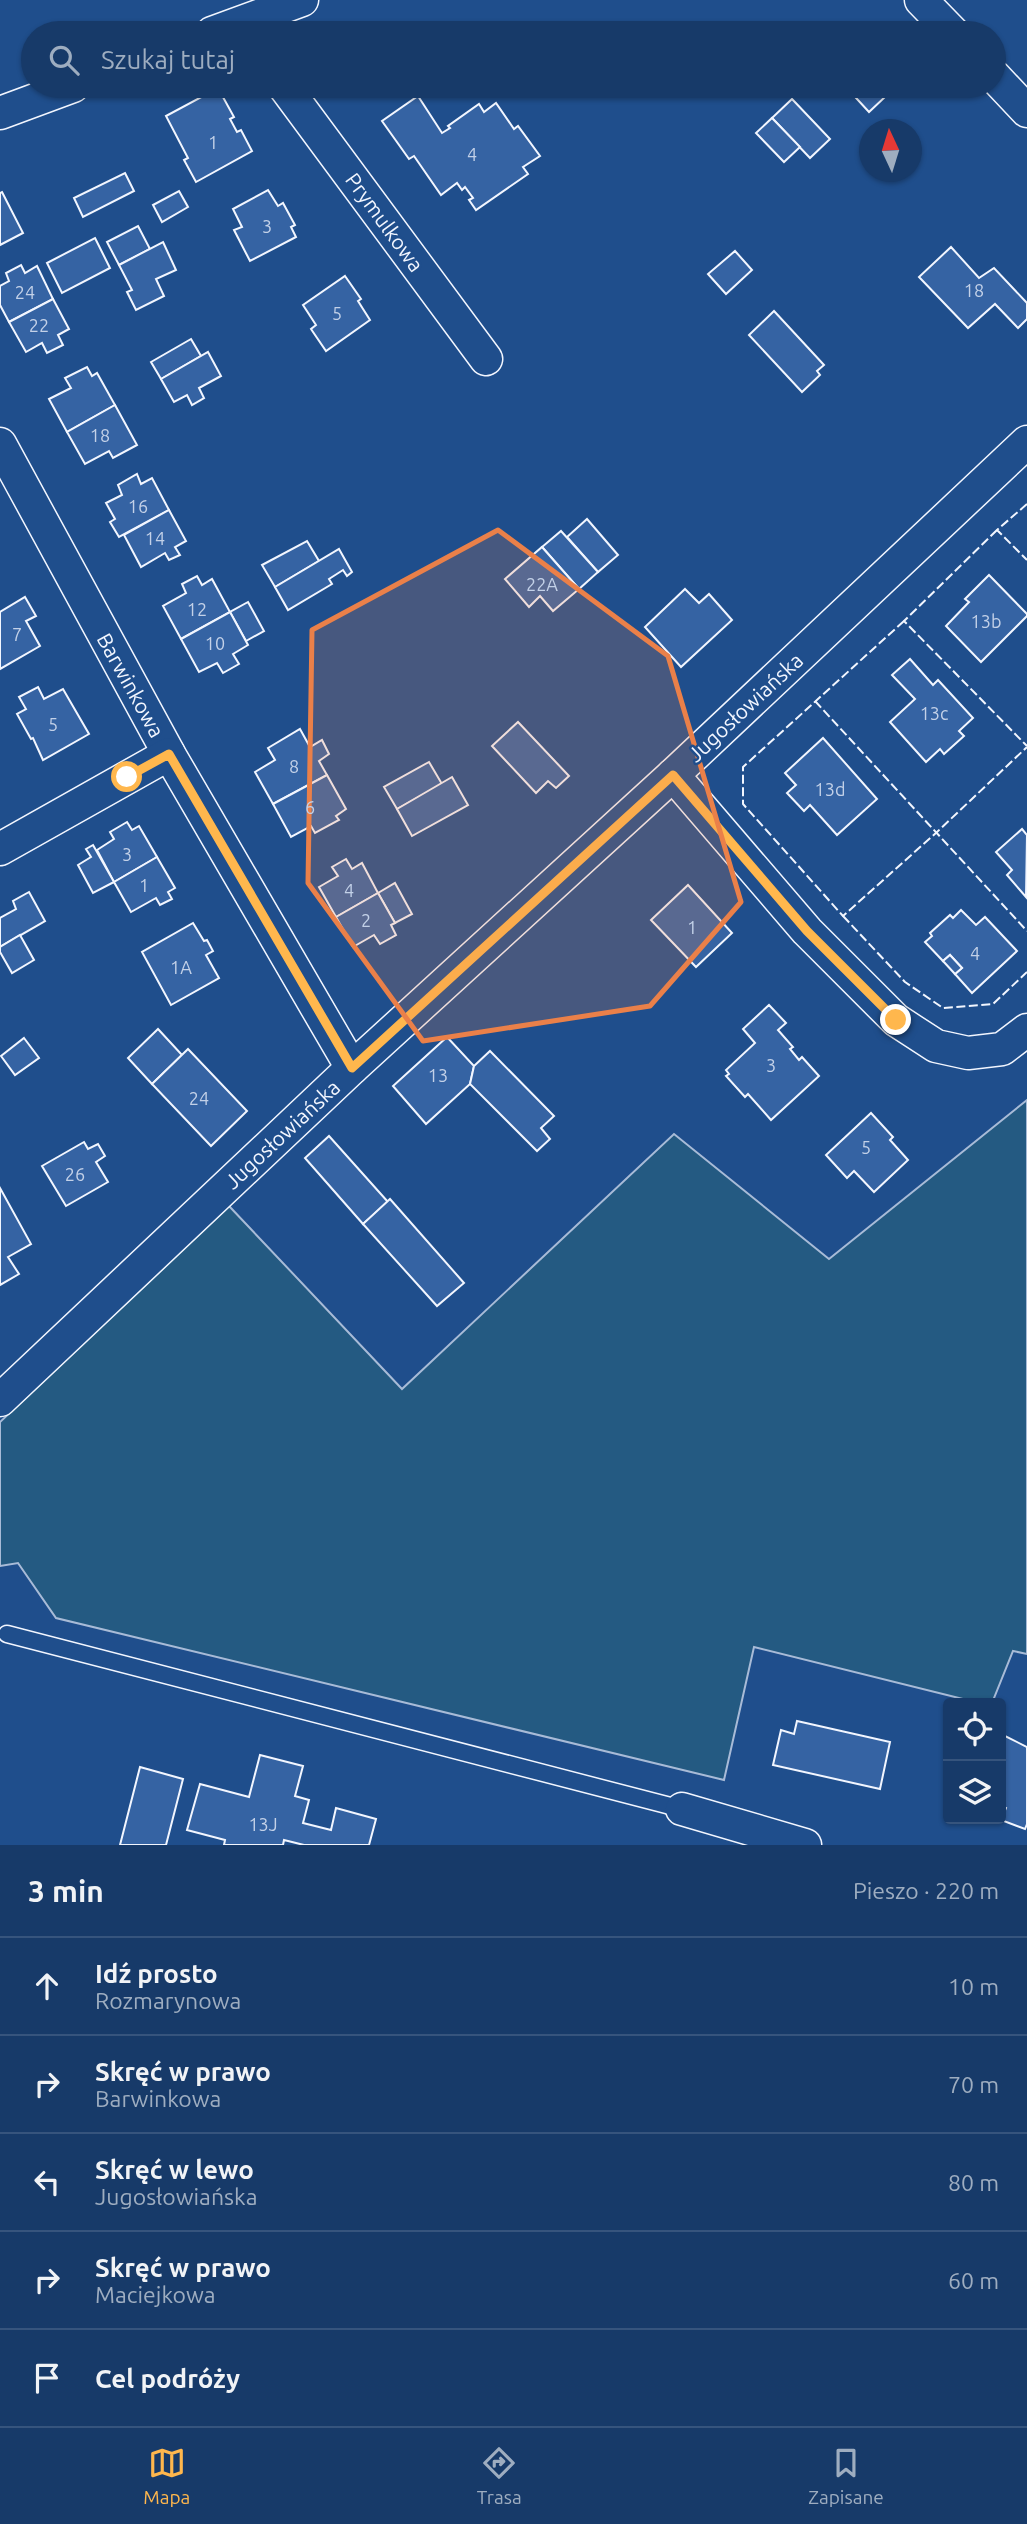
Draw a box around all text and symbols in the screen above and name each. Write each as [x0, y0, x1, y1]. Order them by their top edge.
search box [21, 21, 1006, 98]
icon: search [45, 41, 83, 79]
text: Szukaj tutaj [101, 45, 235, 74]
north arrow [859, 119, 922, 182]
house number: 1 [208, 132, 218, 152]
house number: 4 [467, 144, 477, 164]
street label: Prymulkowa [341, 168, 429, 276]
house number: 3 [262, 216, 272, 236]
house number: 18 [964, 280, 984, 300]
house number: 24 [15, 282, 35, 302]
house number: 5 [332, 303, 342, 323]
house number: 22 [29, 315, 49, 335]
house number: 18 [90, 425, 110, 445]
house number: 16 [128, 496, 148, 516]
house number: 14 [145, 528, 165, 548]
house number: 22A [526, 574, 558, 594]
house number: 12 [187, 599, 207, 619]
house number: 13b [971, 611, 1001, 631]
house number: 7 [12, 624, 22, 644]
street label: Barwinkowa [93, 629, 169, 741]
house number: 10 [205, 633, 225, 653]
street label: Jugosłowiańska [683, 648, 807, 766]
house number: 13c [920, 703, 948, 723]
house number: 5 [48, 714, 58, 734]
house number: 8 [289, 756, 299, 776]
route start [111, 761, 142, 792]
house number: 13d [815, 779, 845, 799]
house number: 6 [305, 797, 315, 817]
house number: 3 [122, 844, 132, 864]
house number: 1 [139, 875, 149, 895]
house number: 4 [344, 880, 354, 900]
house number: 2 [361, 910, 371, 930]
house number: 1 [687, 917, 697, 937]
house number: 4 [970, 943, 980, 963]
house number: 1A [170, 957, 192, 977]
route end [880, 1004, 911, 1035]
house number: 3 [766, 1055, 776, 1075]
house number: 13 [428, 1065, 448, 1085]
street label: Jugosłowiańska [220, 1075, 344, 1193]
house number: 24 [189, 1088, 209, 1108]
house number: 5 [861, 1137, 871, 1157]
house number: 26 [65, 1164, 85, 1184]
map controls [943, 1698, 1006, 1824]
button: locate [943, 1698, 1006, 1761]
button: layers [943, 1761, 1006, 1824]
house number: 13J [248, 1814, 278, 1834]
text: 3 min [28, 1874, 104, 1908]
text: Pieszo · 220 m [853, 1878, 999, 1903]
text: Idź prosto [95, 1959, 218, 1988]
icon: ahead [28, 1967, 66, 2005]
text: 10 m [948, 1974, 999, 1999]
text: Rozmarynowa [95, 1988, 241, 2013]
text: Skręć w prawo [95, 2057, 271, 2086]
icon: right [28, 2065, 66, 2103]
text: 70 m [948, 2072, 999, 2097]
text: Barwinkowa [95, 2086, 221, 2111]
text: Skręć w lewo [95, 2155, 254, 2184]
icon: left [28, 2163, 66, 2201]
text: 80 m [948, 2170, 999, 2195]
text: Jugosłowiańska [95, 2184, 257, 2209]
text: Skręć w prawo [95, 2253, 271, 2282]
icon: right [28, 2261, 66, 2299]
text: 60 m [948, 2268, 999, 2293]
text: Maciejkowa [95, 2282, 216, 2307]
icon: arrive [28, 2359, 66, 2397]
text: Cel podróży [95, 2364, 240, 2393]
tab: Mapa [143, 2444, 190, 2508]
tab: Trasa [477, 2444, 522, 2508]
tab: Zapisane [808, 2444, 884, 2508]

